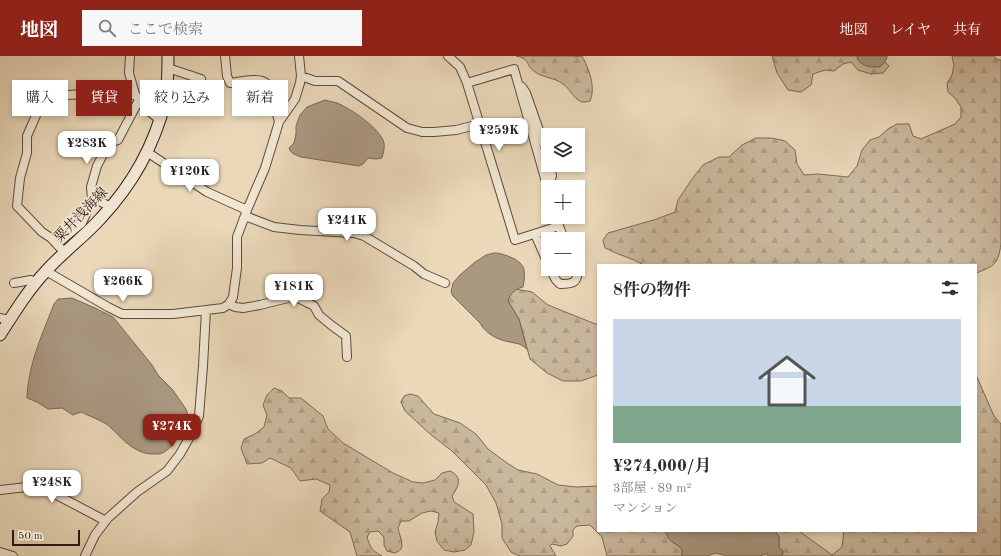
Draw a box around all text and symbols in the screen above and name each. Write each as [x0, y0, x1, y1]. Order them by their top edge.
search box [82, 10, 362, 46]
icon: search [96, 17, 118, 39]
text: 地図 [20, 22, 58, 41]
text: ここで検索 [128, 23, 203, 38]
text: 地図 [840, 23, 868, 37]
text: レイヤ [890, 23, 931, 37]
text: 共有 [953, 23, 981, 37]
chip: 購入 [12, 80, 68, 116]
chip: 賃貸 [76, 80, 132, 116]
chip: 絞り込み [140, 80, 224, 116]
chip: 新着 [232, 80, 288, 116]
pin: ¥259K [471, 118, 527, 152]
text: ¥259K [479, 124, 519, 137]
map controls [541, 128, 585, 276]
button: layers [541, 128, 585, 172]
pin: ¥283K [59, 131, 115, 165]
text: ¥283K [67, 137, 107, 150]
pin: ¥120K [162, 159, 218, 193]
text: ¥120K [170, 165, 210, 178]
button: + [541, 180, 585, 224]
street label: 粟井浅海線 [51, 184, 110, 245]
pin: ¥241K [319, 208, 375, 242]
text: ¥241K [327, 214, 367, 227]
button: − [541, 232, 585, 276]
pin: ¥266K [95, 269, 151, 303]
pin: ¥181K [266, 274, 322, 308]
text: ¥266K [103, 275, 143, 288]
icon: filters [939, 277, 961, 299]
text: ¥181K [274, 280, 314, 293]
text: 8件の物件 [613, 282, 691, 299]
icon: home [751, 345, 823, 417]
pin: ¥274K [144, 414, 200, 448]
text: ¥274K [152, 420, 192, 433]
text: ¥274,000/月 [613, 458, 711, 475]
pin: ¥248K [24, 470, 80, 504]
text: ¥248K [32, 476, 72, 489]
text: 3部屋 · 89 m² [613, 482, 691, 495]
text: マンション [613, 502, 677, 515]
scale bar [12, 528, 80, 547]
text: 50 m [18, 531, 43, 542]

